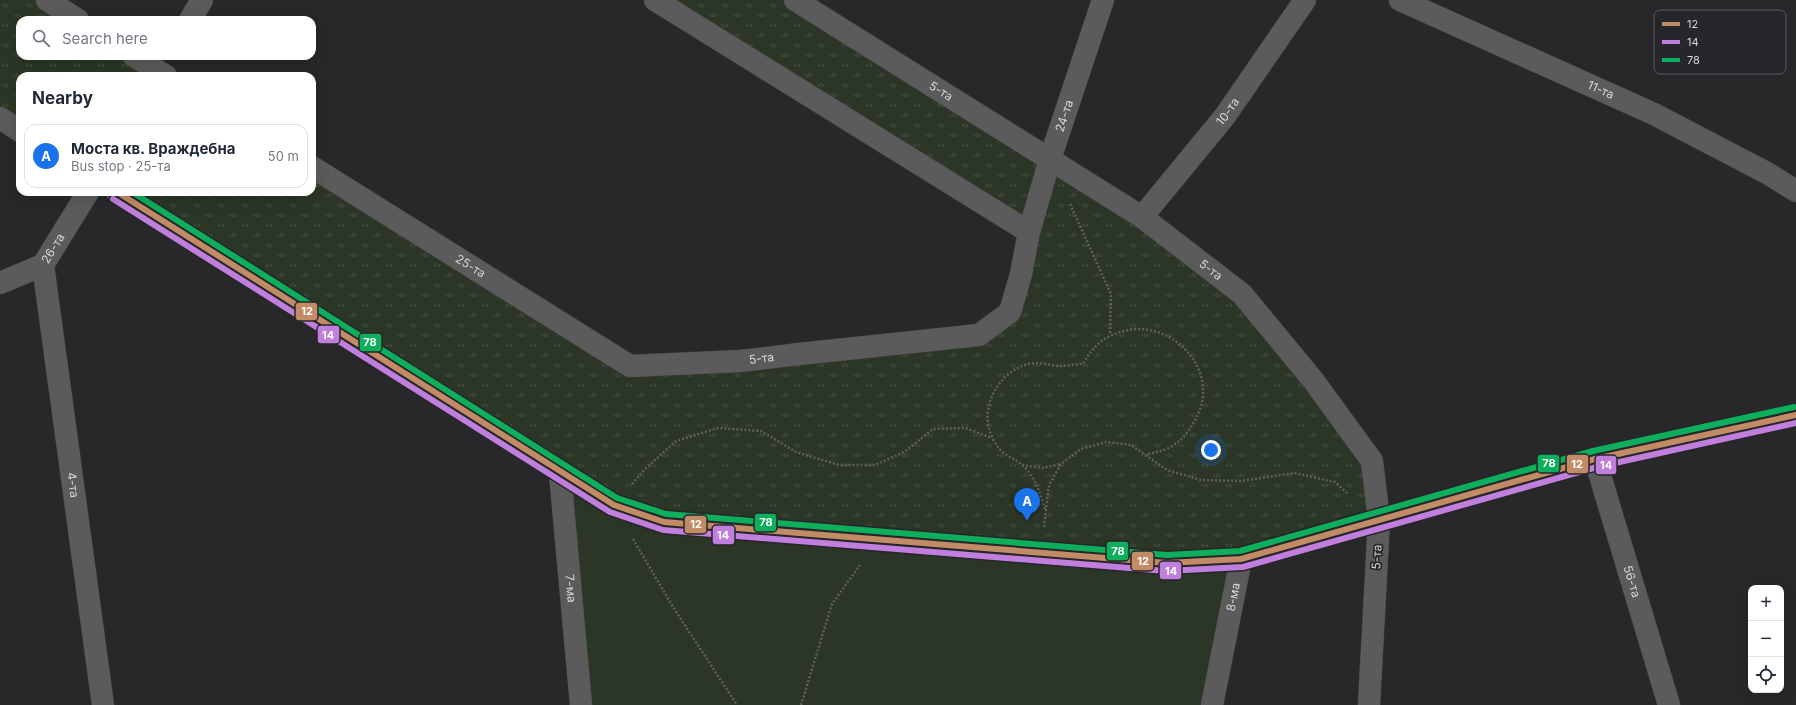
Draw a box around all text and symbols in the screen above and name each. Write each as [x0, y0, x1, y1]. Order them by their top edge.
legend [1654, 10, 1786, 74]
search box [16, 16, 316, 60]
text: 12 [1687, 17, 1698, 31]
icon: search [30, 27, 52, 49]
text: Search here [62, 29, 148, 48]
text: 14 [1687, 35, 1699, 49]
text: 78 [1687, 53, 1700, 67]
street label: 11-та [1585, 77, 1617, 102]
street label: 5-та [926, 78, 956, 104]
text: Nearby [32, 88, 93, 108]
street label: 10-та [1213, 95, 1242, 128]
street label: 24-та [1052, 98, 1076, 134]
text: Моста кв. Враждебна [71, 139, 236, 158]
text: A [41, 148, 51, 164]
text: 50 m [268, 148, 299, 164]
text: Bus stop · 25-та [71, 158, 171, 174]
street label: 26-та [38, 230, 68, 266]
street label: 25-та [453, 251, 489, 281]
street label: 5-та [1196, 256, 1226, 283]
line badge: 12 [295, 302, 318, 321]
text: 12 [301, 304, 313, 318]
line badge: 14 [317, 325, 340, 344]
text: 14 [322, 328, 334, 342]
line badge: 78 [359, 333, 382, 352]
text: 78 [363, 335, 377, 349]
street label: 5-та [748, 349, 775, 367]
your location [1201, 440, 1221, 460]
line badge: 78 [1537, 454, 1560, 473]
line badge: 12 [1566, 454, 1589, 474]
line badge: 14 [1595, 455, 1617, 475]
text: 78 [1542, 456, 1556, 470]
text: 12 [1571, 457, 1583, 471]
text: 14 [1600, 458, 1612, 472]
street label: 4-та [64, 471, 83, 499]
pin: A [1014, 488, 1040, 521]
line badge: 78 [754, 513, 777, 532]
line badge: 12 [684, 515, 707, 534]
text: 78 [759, 515, 773, 529]
text: 12 [690, 517, 702, 531]
line badge: 14 [712, 525, 735, 545]
text: 14 [717, 528, 729, 542]
line badge: 78 [1106, 541, 1129, 561]
text: 78 [1111, 544, 1125, 558]
street label: 5-та [1368, 544, 1385, 570]
line badge: 12 [1131, 551, 1154, 571]
text: 12 [1137, 554, 1149, 568]
line badge: 14 [1159, 561, 1182, 580]
text: 14 [1165, 564, 1177, 578]
street label: 56-та [1620, 564, 1644, 599]
street label: 7-ма [562, 574, 580, 603]
street label: 8-ма [1223, 581, 1243, 613]
map controls [1748, 585, 1784, 693]
button: + [1748, 585, 1784, 621]
button: − [1748, 621, 1784, 657]
button: locate [1748, 657, 1784, 693]

